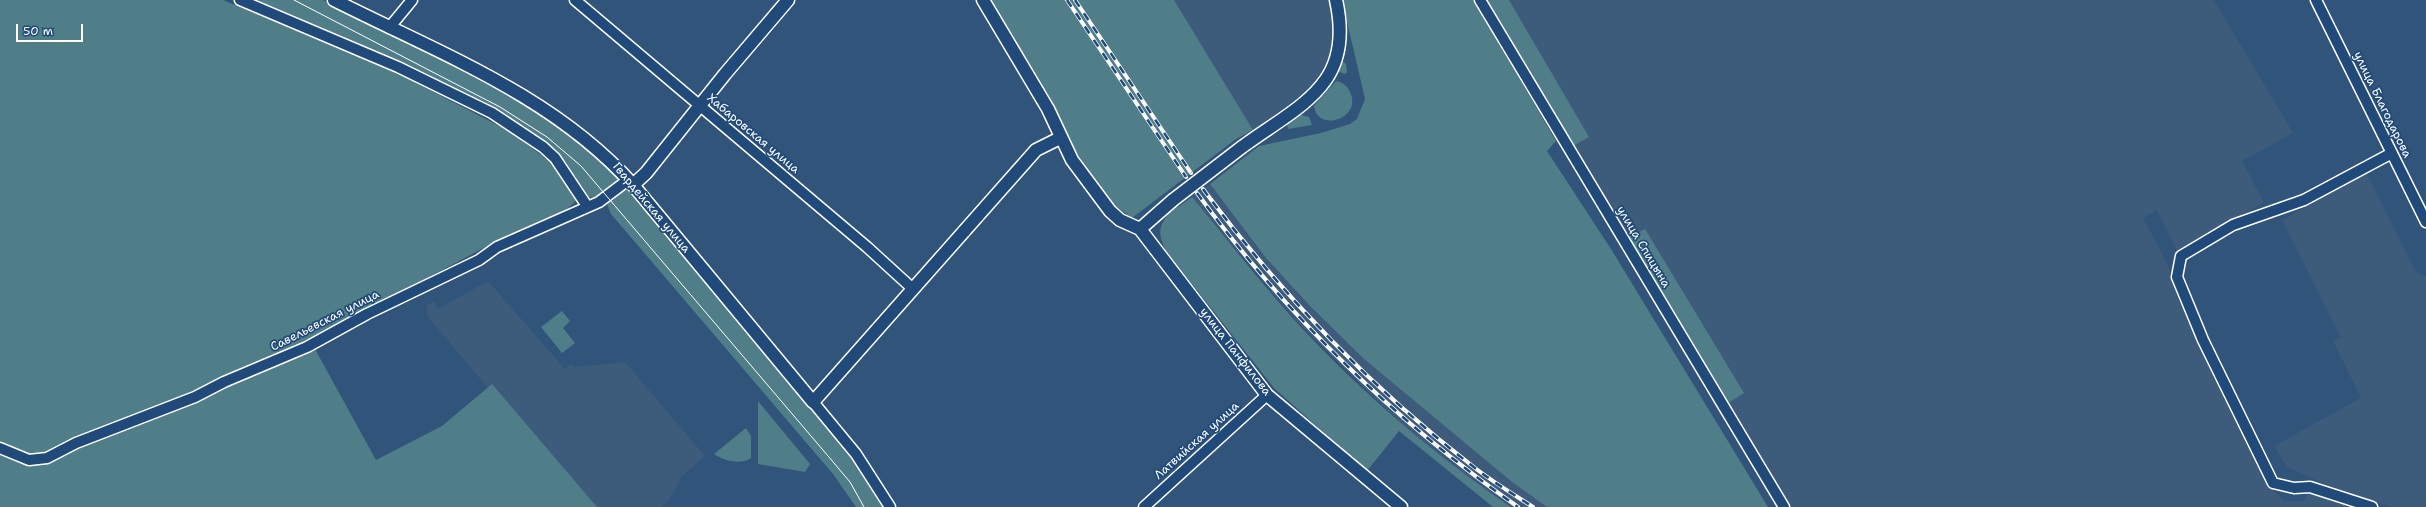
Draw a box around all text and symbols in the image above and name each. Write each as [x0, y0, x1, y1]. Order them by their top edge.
scale bar [18, 16, 85, 42]
text: 50 m [23, 23, 53, 39]
street label: улица Благодарова [2350, 49, 2414, 161]
street label: Хабаровская улица [704, 91, 802, 177]
street label: Гвардейская улица [609, 160, 693, 256]
street label: улица Спицына [1613, 204, 1673, 290]
street label: Савельевская улица [268, 287, 382, 355]
street label: улица Панфилова [1196, 305, 1274, 399]
street label: Латвийская улица [1152, 399, 1242, 483]

